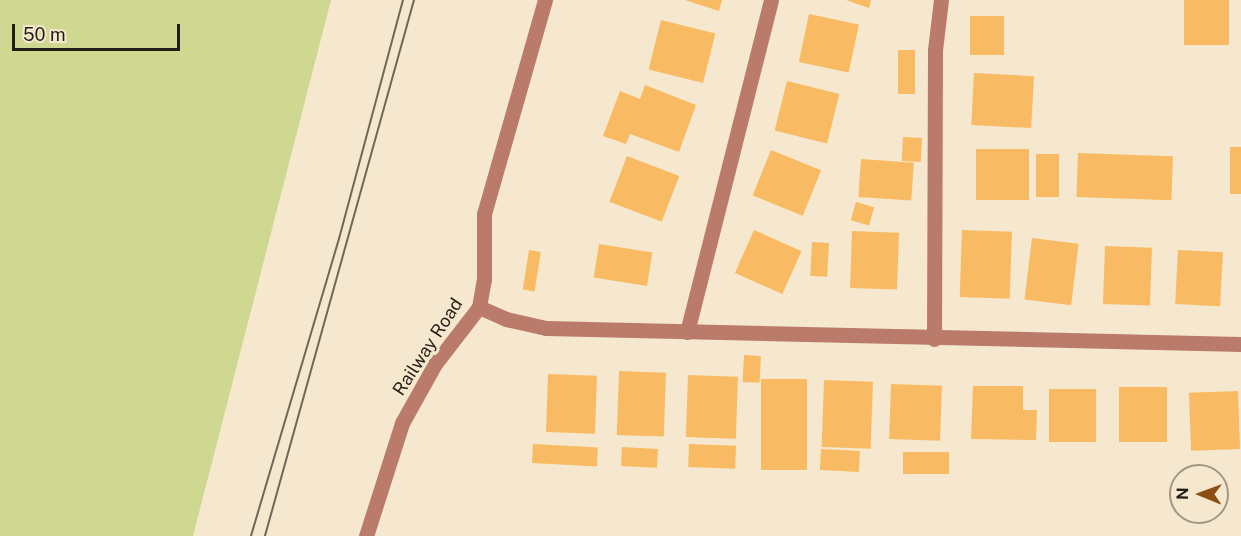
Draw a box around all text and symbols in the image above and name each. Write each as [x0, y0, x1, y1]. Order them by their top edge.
scale bar [15, 12, 183, 50]
text: 50 m [23, 24, 66, 45]
street label: Railway Road [389, 294, 467, 400]
north arrow [1169, 464, 1229, 524]
text: N [1173, 487, 1192, 500]

